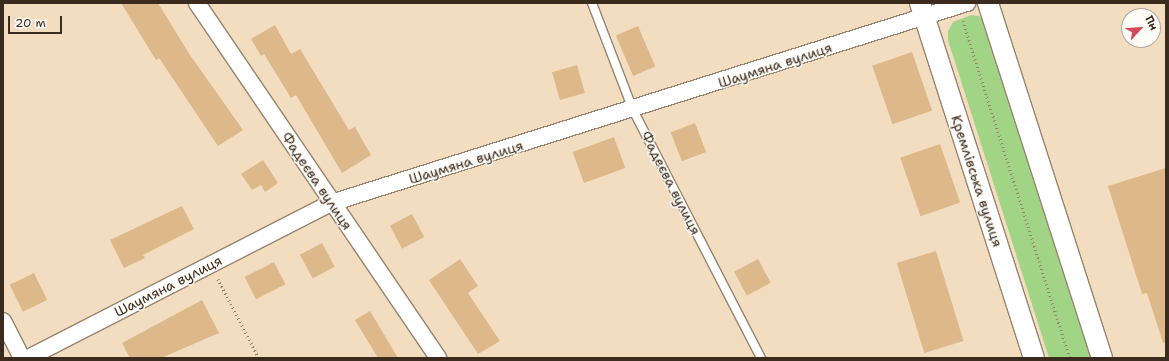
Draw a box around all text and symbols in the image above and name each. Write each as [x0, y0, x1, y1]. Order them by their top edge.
scale bar [10, 8, 64, 34]
north arrow [1121, 8, 1161, 48]
text: Пн [1141, 13, 1161, 33]
text: 20 m [15, 15, 46, 31]
street label: Шаумяна вулиця [716, 39, 834, 91]
street label: Кремлівська вулиця [948, 113, 1006, 249]
street label: Фадеєва вулиця [638, 128, 704, 238]
street label: Фадеєва вулиця [278, 129, 356, 233]
street label: Шаумяна вулиця [407, 137, 525, 187]
street label: Шаумяна вулиця [111, 252, 225, 320]

